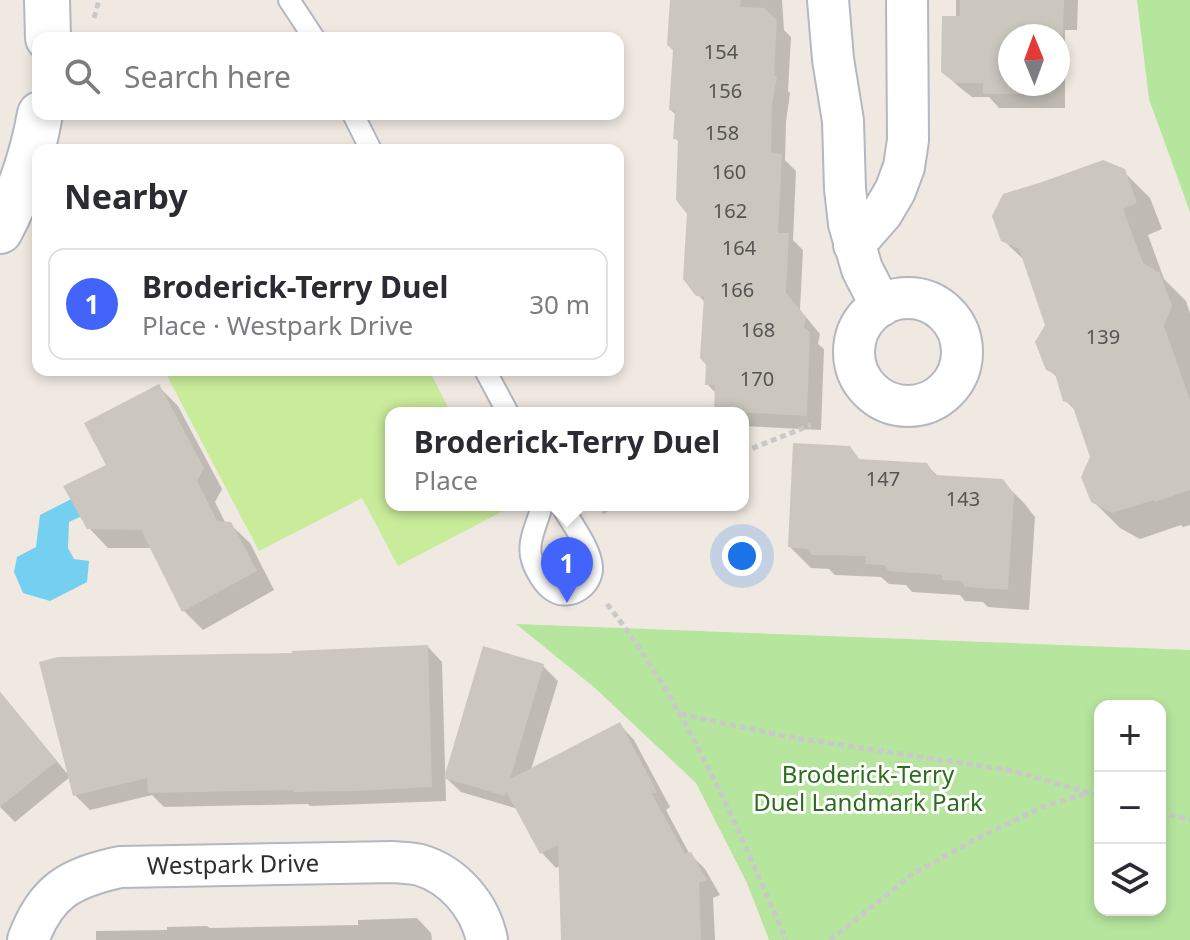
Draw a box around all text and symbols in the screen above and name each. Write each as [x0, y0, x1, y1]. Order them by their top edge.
north arrow [998, 24, 1070, 96]
search box [32, 32, 624, 120]
house number: 154 [704, 38, 739, 65]
icon: search [60, 54, 104, 98]
text: Search here [124, 56, 291, 97]
house number: 156 [708, 77, 742, 104]
house number: 158 [705, 119, 739, 146]
house number: 160 [712, 158, 746, 185]
text: Nearby [64, 173, 188, 219]
house number: 162 [713, 197, 747, 224]
house number: 164 [722, 234, 757, 261]
text: Broderick-Terry Duel [142, 266, 448, 307]
house number: 166 [720, 276, 754, 303]
text: 1 [85, 286, 99, 322]
text: 30 m [529, 286, 590, 322]
text: Place · Westpark Drive [142, 307, 413, 343]
house number: 168 [741, 316, 775, 343]
house number: 139 [1086, 323, 1120, 350]
house number: 170 [740, 365, 774, 392]
popup [385, 407, 749, 511]
text: Broderick-Terry Duel [414, 421, 720, 462]
text: Place [414, 462, 478, 498]
house number: 147 [866, 465, 900, 492]
house number: 143 [946, 485, 980, 512]
your location [722, 536, 762, 576]
pin: 1 [541, 537, 593, 603]
map controls [1094, 700, 1166, 916]
button: + [1094, 700, 1166, 772]
park label: Broderick-Terry Duel Landmark Park [753, 757, 983, 818]
button: − [1094, 772, 1166, 844]
button: layers [1094, 844, 1166, 916]
street label: Westpark Drive [147, 846, 319, 881]

